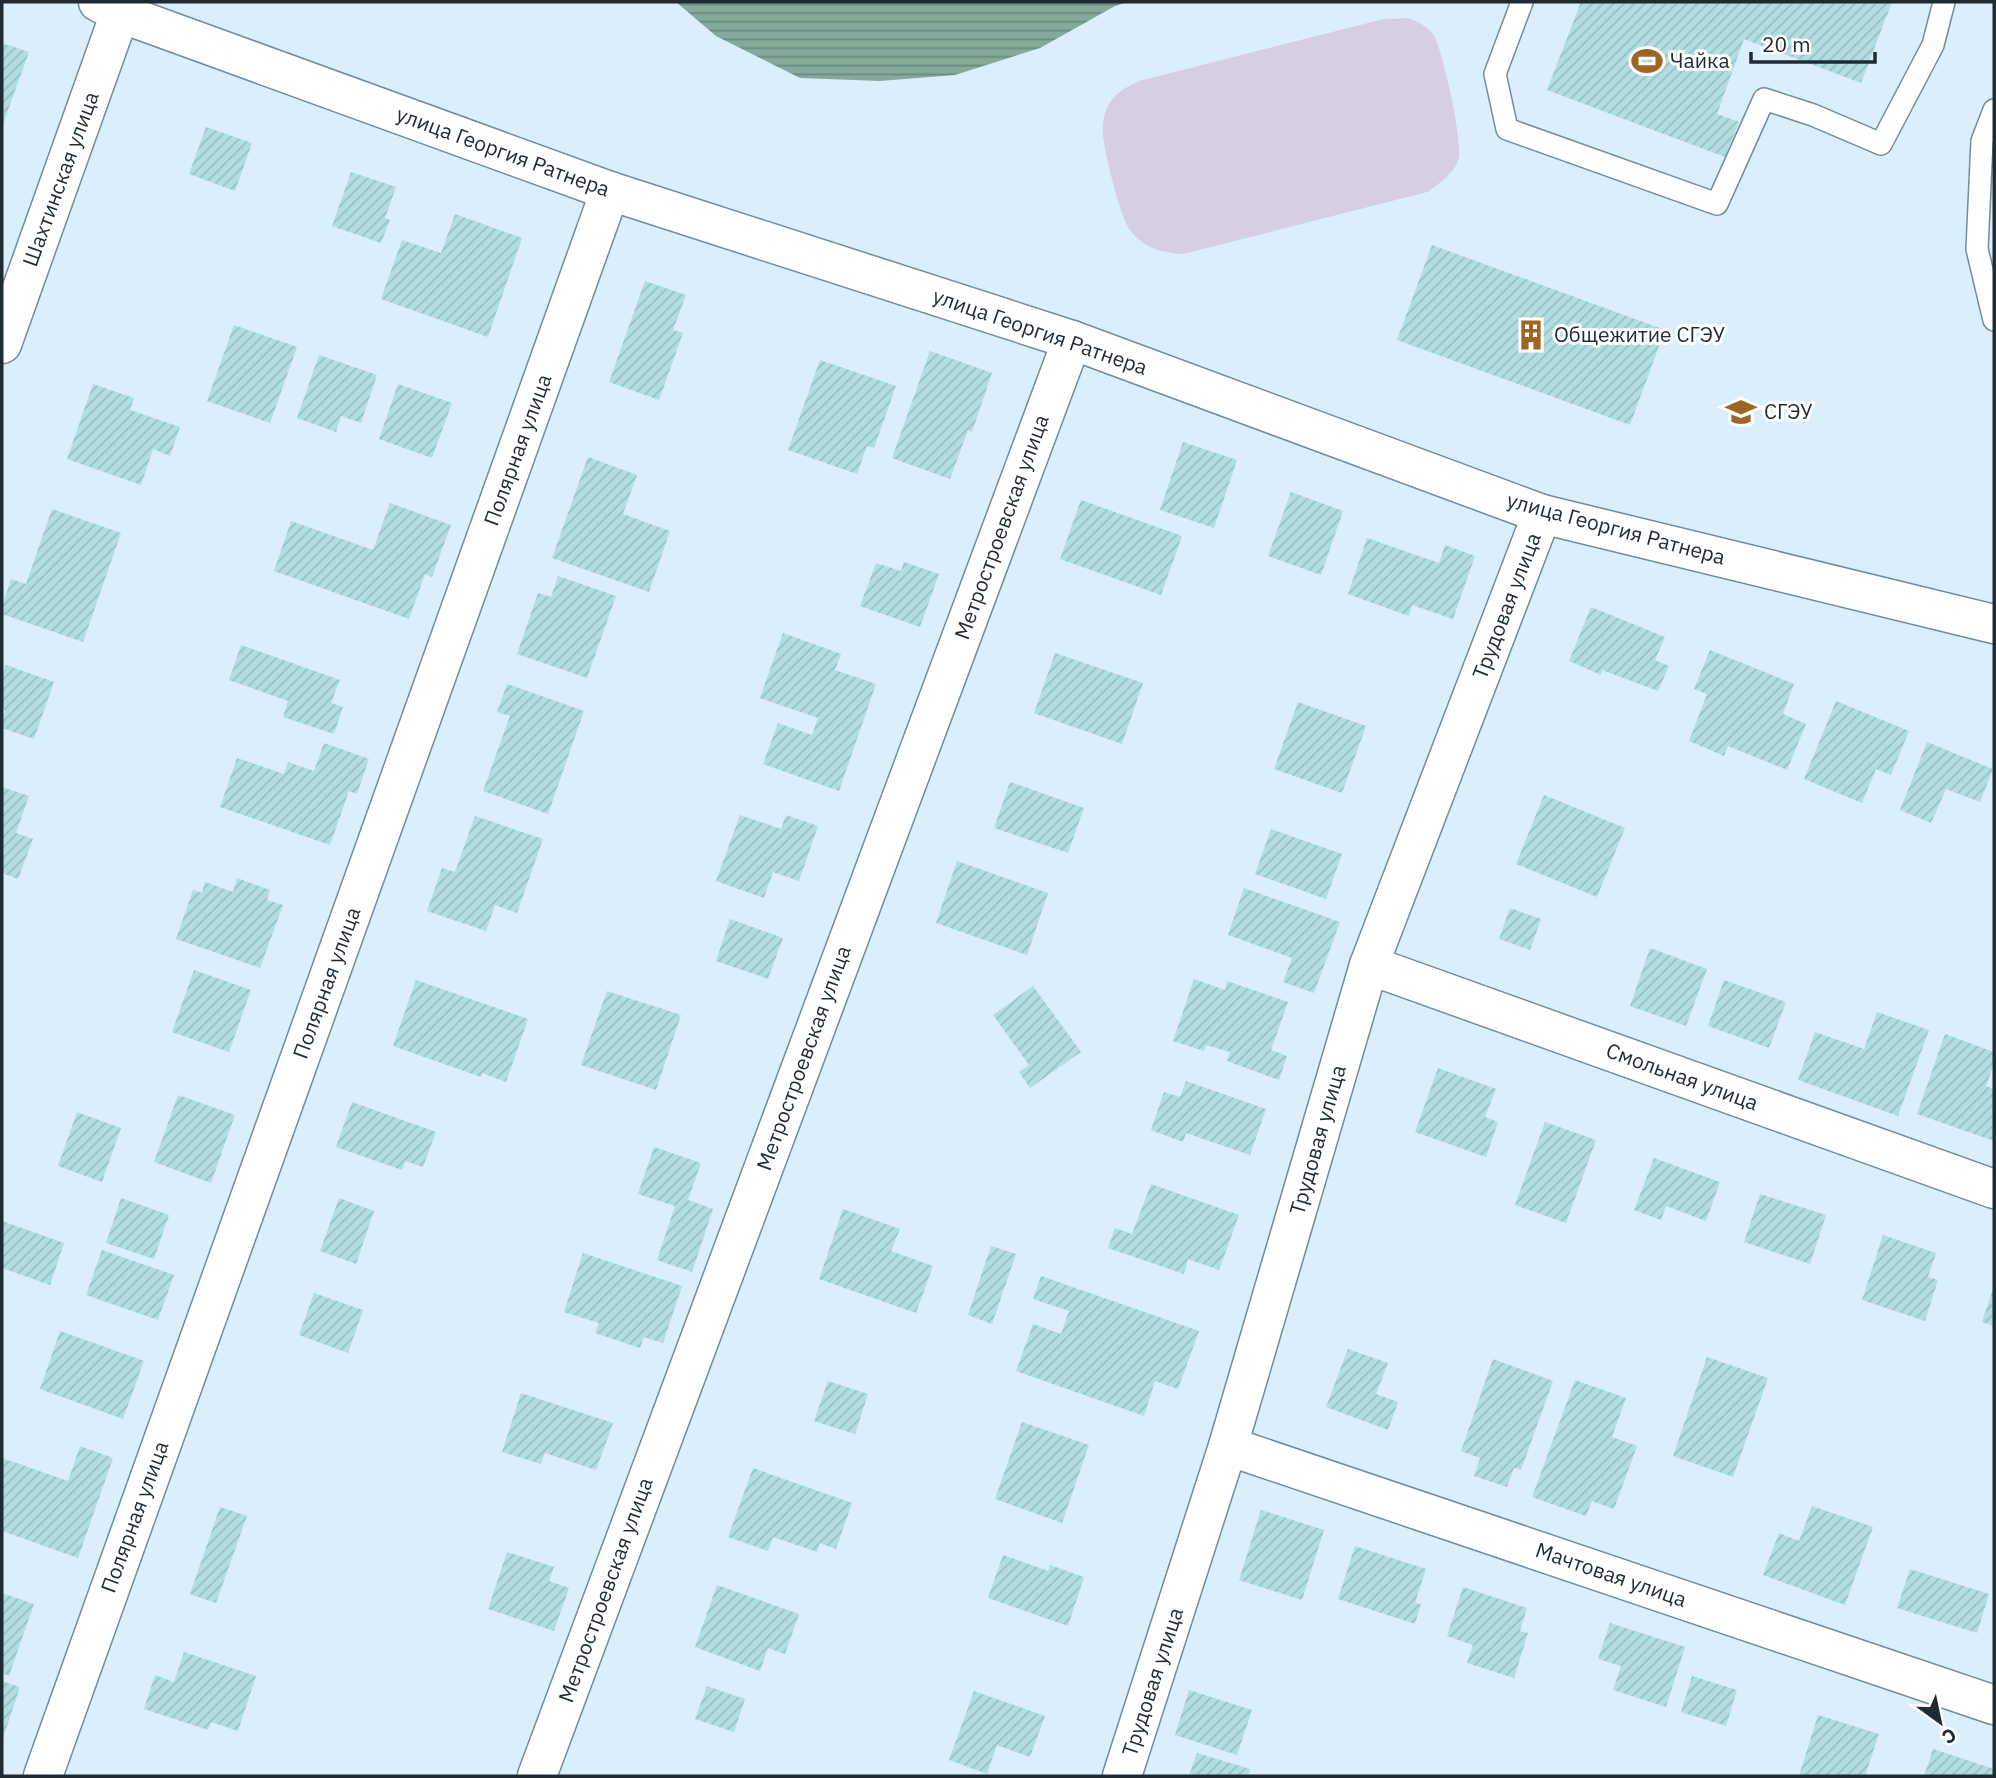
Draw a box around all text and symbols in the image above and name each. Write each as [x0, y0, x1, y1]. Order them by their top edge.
scale bar [1751, 21, 1875, 65]
text: 20 m [1762, 30, 1811, 58]
sports icon: Чайка [1630, 44, 1664, 78]
place label: Чайка [1670, 46, 1730, 74]
street label: Шахтинская улица [15, 87, 105, 270]
street label: улица Георгия Ратнера [393, 99, 614, 203]
street label: улица Георгия Ратнера [929, 281, 1151, 381]
building icon: Общежитие СГЭУ [1514, 318, 1548, 352]
place label: Общежитие СГЭУ [1554, 320, 1726, 348]
street label: Полярная улица [477, 370, 557, 529]
school or university icon: СГЭУ [1724, 395, 1758, 429]
place label: СГЭУ [1764, 397, 1813, 425]
street label: Метростроевская улица [947, 410, 1055, 643]
street label: улица Георгия Ратнера [1504, 485, 1729, 571]
street label: Трудовая улица [1465, 528, 1547, 683]
street label: Полярная улица [286, 903, 366, 1062]
street label: Метростроевская улица [749, 941, 857, 1174]
street label: Смольная улица [1602, 1036, 1762, 1117]
street label: Трудовая улица [1282, 1061, 1352, 1218]
street label: Полярная улица [94, 1437, 174, 1596]
street label: Метростроевская улица [551, 1473, 659, 1706]
street label: Мачтовая улица [1532, 1535, 1691, 1613]
street label: Трудовая улица [1115, 1604, 1189, 1760]
north arrow [1905, 1687, 1975, 1757]
text: С [1938, 1723, 1961, 1750]

